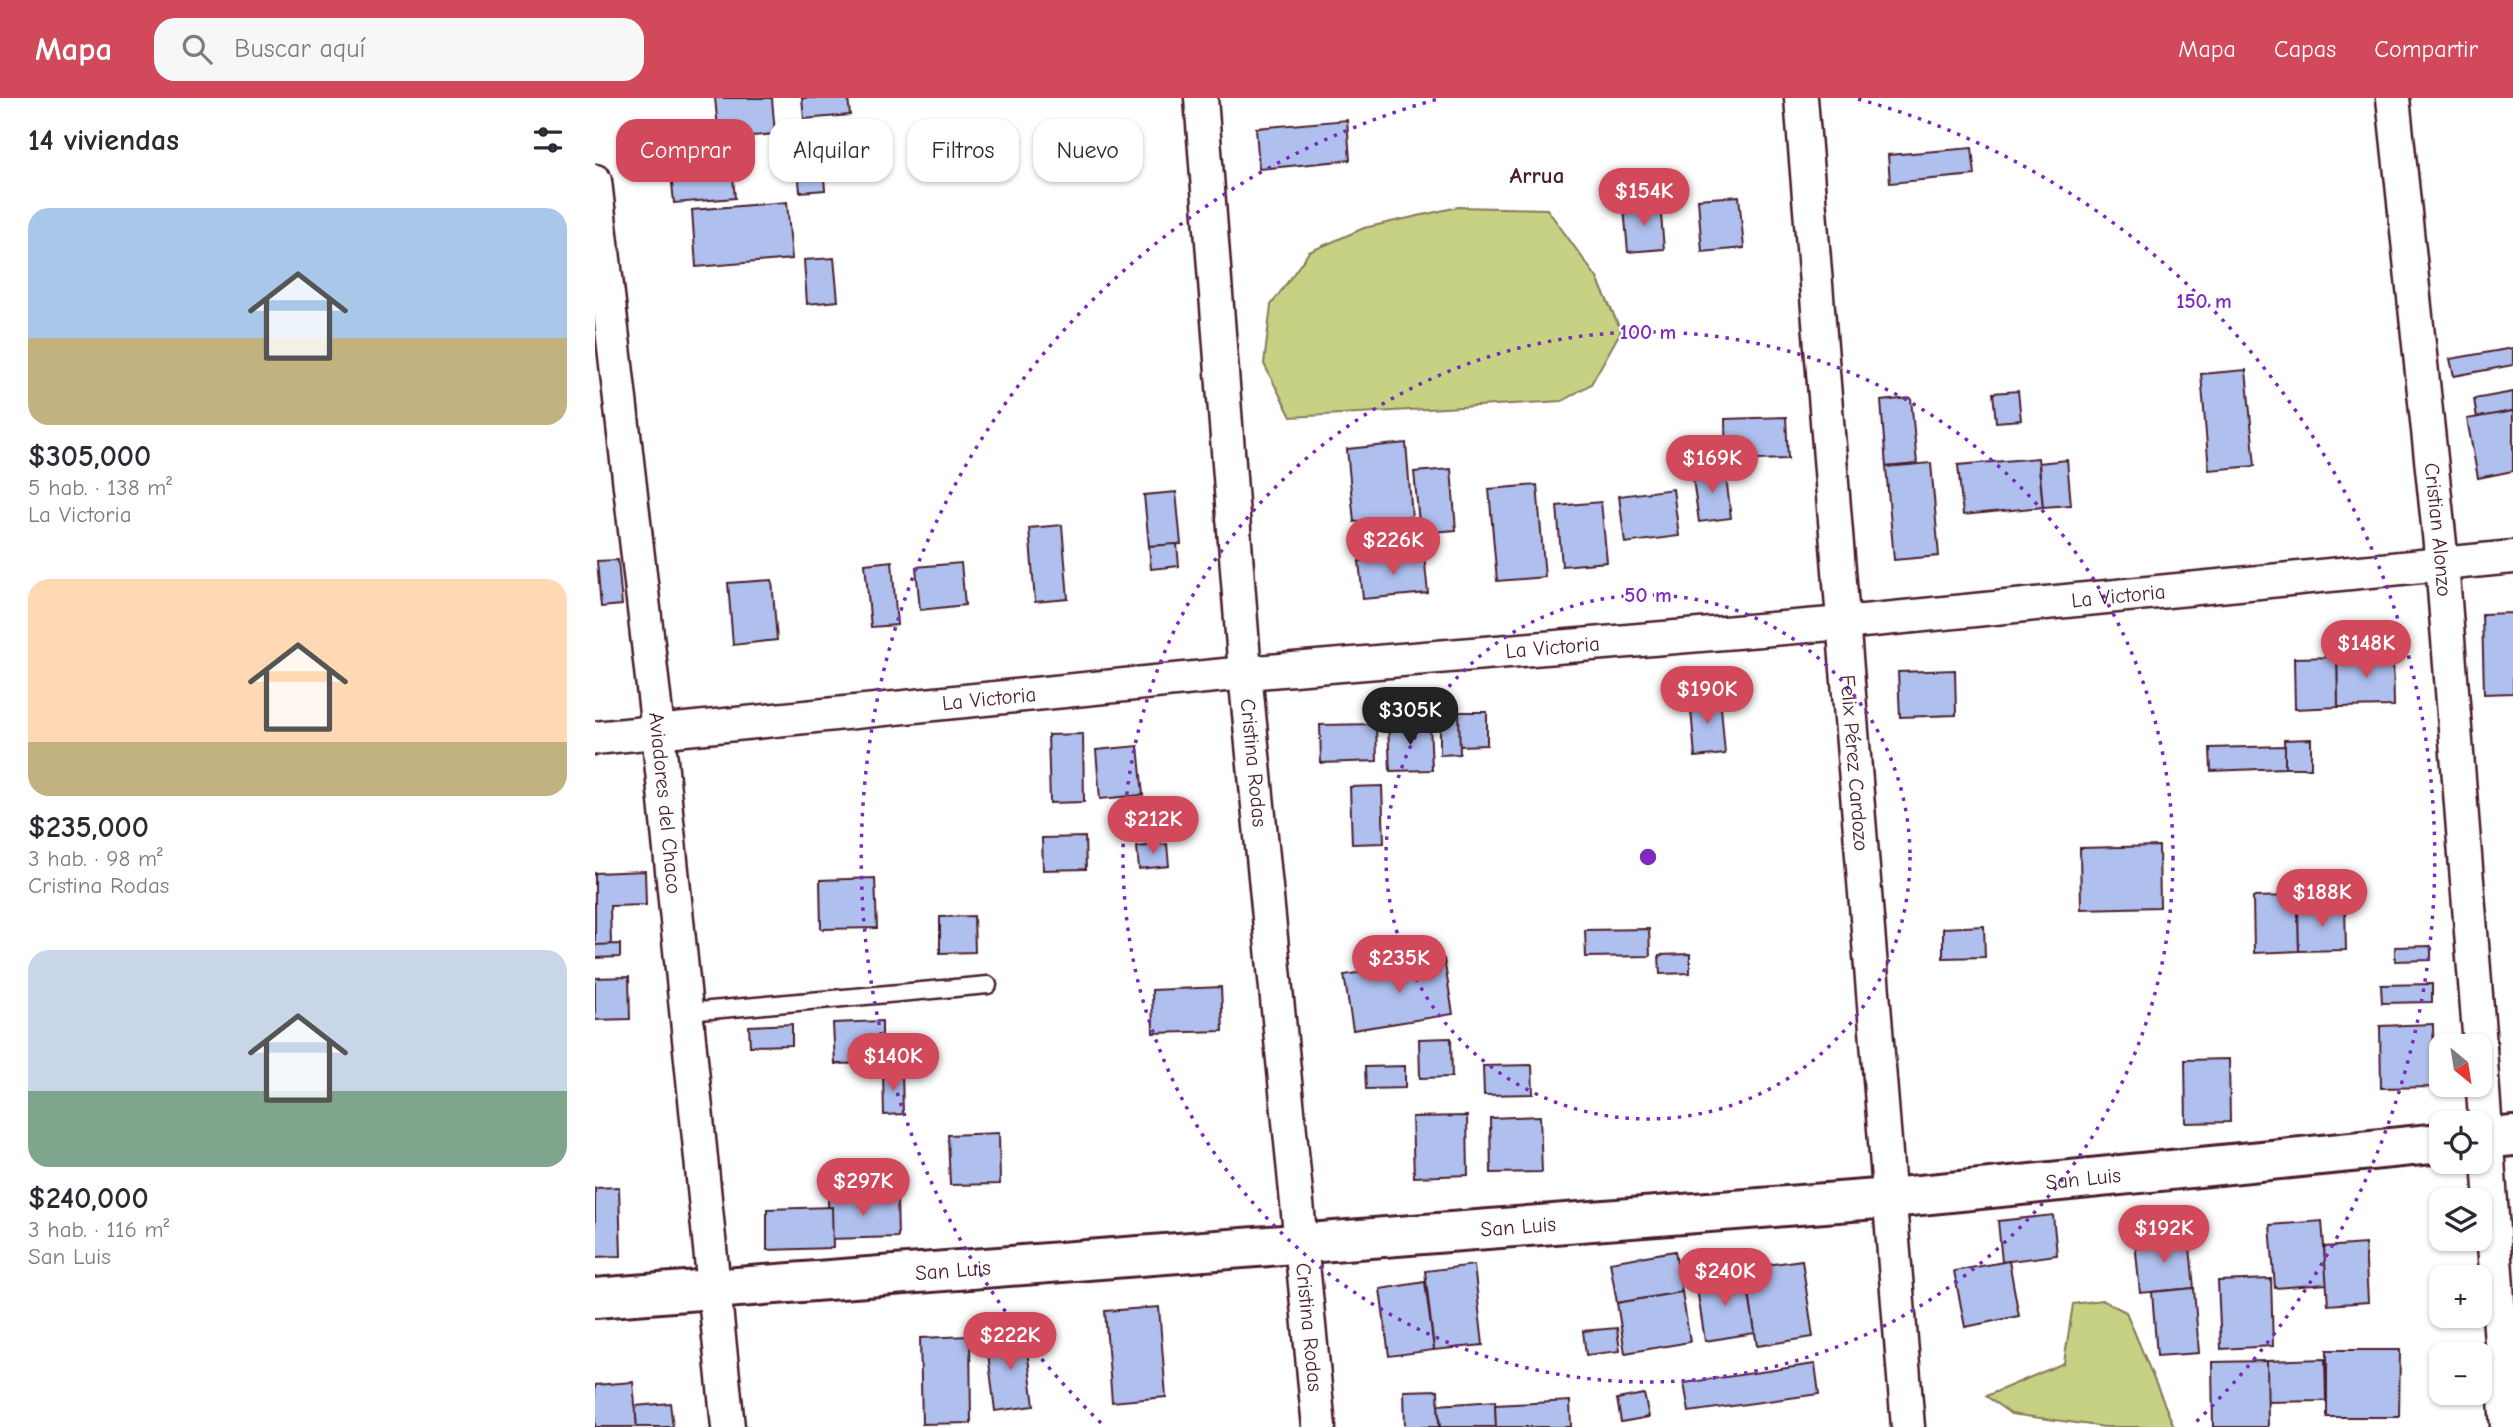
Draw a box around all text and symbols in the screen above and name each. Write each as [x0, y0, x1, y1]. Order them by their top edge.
search box [154, 18, 644, 81]
text: Mapa [35, 30, 112, 68]
icon: search [178, 30, 216, 68]
text: Buscar aquí [234, 34, 365, 64]
text: Mapa [2178, 35, 2236, 63]
text: Capas [2274, 35, 2336, 63]
text: Compartir [2374, 35, 2478, 63]
chip: Comprar [616, 119, 755, 182]
chip: Alquilar [769, 119, 893, 182]
chip: Filtros [907, 119, 1019, 182]
chip: Nuevo [1033, 119, 1143, 182]
icon: filters [529, 121, 567, 159]
text: 14 viviendas [28, 123, 179, 158]
district label: Arrua [1510, 162, 1564, 189]
pin: $154K [1595, 169, 1693, 228]
text: $154K [1615, 177, 1673, 204]
icon: home [235, 253, 361, 379]
text: 150 m [2176, 289, 2232, 313]
text: 100 m [1620, 320, 1676, 344]
pin: $169K [1663, 436, 1761, 495]
text: $305,000 [28, 439, 151, 474]
text: $169K [1682, 444, 1742, 471]
street label: Cristian Alonzo [2420, 462, 2457, 597]
text: 5 hab. · 138 m² [28, 474, 172, 501]
text: La Victoria [28, 501, 132, 528]
pin: $226K [1344, 518, 1442, 577]
text: $226K [1362, 526, 1424, 553]
street label: La Victoria [2070, 579, 2167, 612]
text: 50 m [1624, 583, 1672, 607]
pin: $148K [2317, 620, 2415, 680]
icon: home [235, 624, 361, 750]
text: $148K [2337, 629, 2395, 656]
street label: La Victoria [1505, 631, 1601, 663]
pin: $190K [1658, 666, 1756, 726]
street label: Felix Pérez Cardozo [1835, 674, 1874, 852]
text: $190K [1676, 675, 1738, 702]
street label: La Victoria [941, 682, 1037, 715]
pin: $305K [1361, 688, 1459, 747]
text: $305K [1378, 696, 1442, 723]
street label: Cristina Rodas [1236, 697, 1272, 828]
street label: Aviadores del Chaco [644, 711, 686, 895]
pin: $212K [1104, 796, 1202, 856]
text: $212K [1124, 805, 1182, 832]
text: $235,000 [28, 810, 149, 845]
text: 3 hab. · 98 m² [28, 845, 163, 872]
centre of rings [1636, 845, 1660, 869]
pin: $188K [2273, 870, 2371, 929]
text: Cristina Rodas [28, 872, 169, 899]
text: $188K [2292, 878, 2352, 905]
pin: $235K [1350, 936, 1448, 995]
text: $235K [1368, 944, 1430, 971]
icon: home [235, 995, 361, 1121]
pin: $140K [844, 1034, 942, 1093]
north arrow [2429, 1034, 2492, 1097]
map controls [2429, 1034, 2492, 1405]
text: $140K [863, 1042, 923, 1069]
button: locate [2429, 1111, 2492, 1174]
pin: $297K [814, 1158, 912, 1218]
street label: San Luis [2044, 1163, 2122, 1194]
text: $297K [833, 1167, 893, 1194]
text: $240,000 [28, 1181, 149, 1216]
button: layers [2429, 1188, 2492, 1251]
pin: $192K [2115, 1206, 2213, 1265]
street label: San Luis [1480, 1212, 1557, 1242]
text: $192K [2134, 1214, 2194, 1241]
text: 3 hab. · 116 m² [28, 1216, 169, 1243]
text: San Luis [28, 1243, 111, 1270]
pin: $240K [1676, 1248, 1774, 1308]
street label: San Luis [914, 1255, 992, 1285]
text: $240K [1694, 1257, 1756, 1284]
street label: Cristina Rodas [1291, 1262, 1327, 1393]
button: + [2429, 1265, 2492, 1328]
pin: $222K [961, 1312, 1059, 1372]
text: $222K [979, 1321, 1041, 1348]
button: − [2429, 1342, 2492, 1405]

